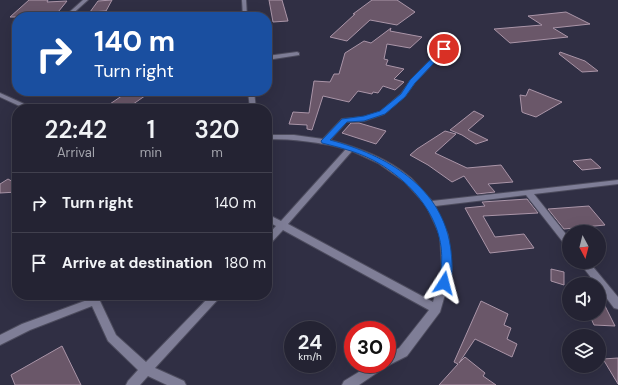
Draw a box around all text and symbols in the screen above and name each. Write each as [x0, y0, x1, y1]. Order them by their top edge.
text: 140 m [94, 23, 175, 60]
icon: right [28, 28, 80, 80]
pin [427, 32, 461, 66]
icon: arrive [433, 38, 455, 60]
text: Turn right [94, 59, 174, 83]
text: 22:42 [45, 114, 107, 145]
text: 1 [147, 114, 155, 145]
text: 320 [195, 114, 239, 145]
text: Arrival [57, 144, 95, 161]
text: min [140, 144, 162, 161]
text: m [211, 144, 223, 161]
icon: right [28, 192, 50, 214]
text: Turn right [62, 193, 133, 213]
text: 140 m [215, 193, 256, 213]
north arrow [562, 225, 606, 269]
map controls [562, 225, 606, 373]
icon: arrive [28, 252, 50, 274]
text: Arrive at destination [62, 253, 213, 273]
text: 180 m [225, 253, 266, 273]
position arrow [423, 262, 465, 304]
button: sound [562, 277, 606, 321]
speed limit sign: 30 [344, 321, 396, 373]
text: 24 [298, 329, 322, 355]
button: layers [562, 329, 606, 373]
text: km/h [298, 350, 322, 363]

